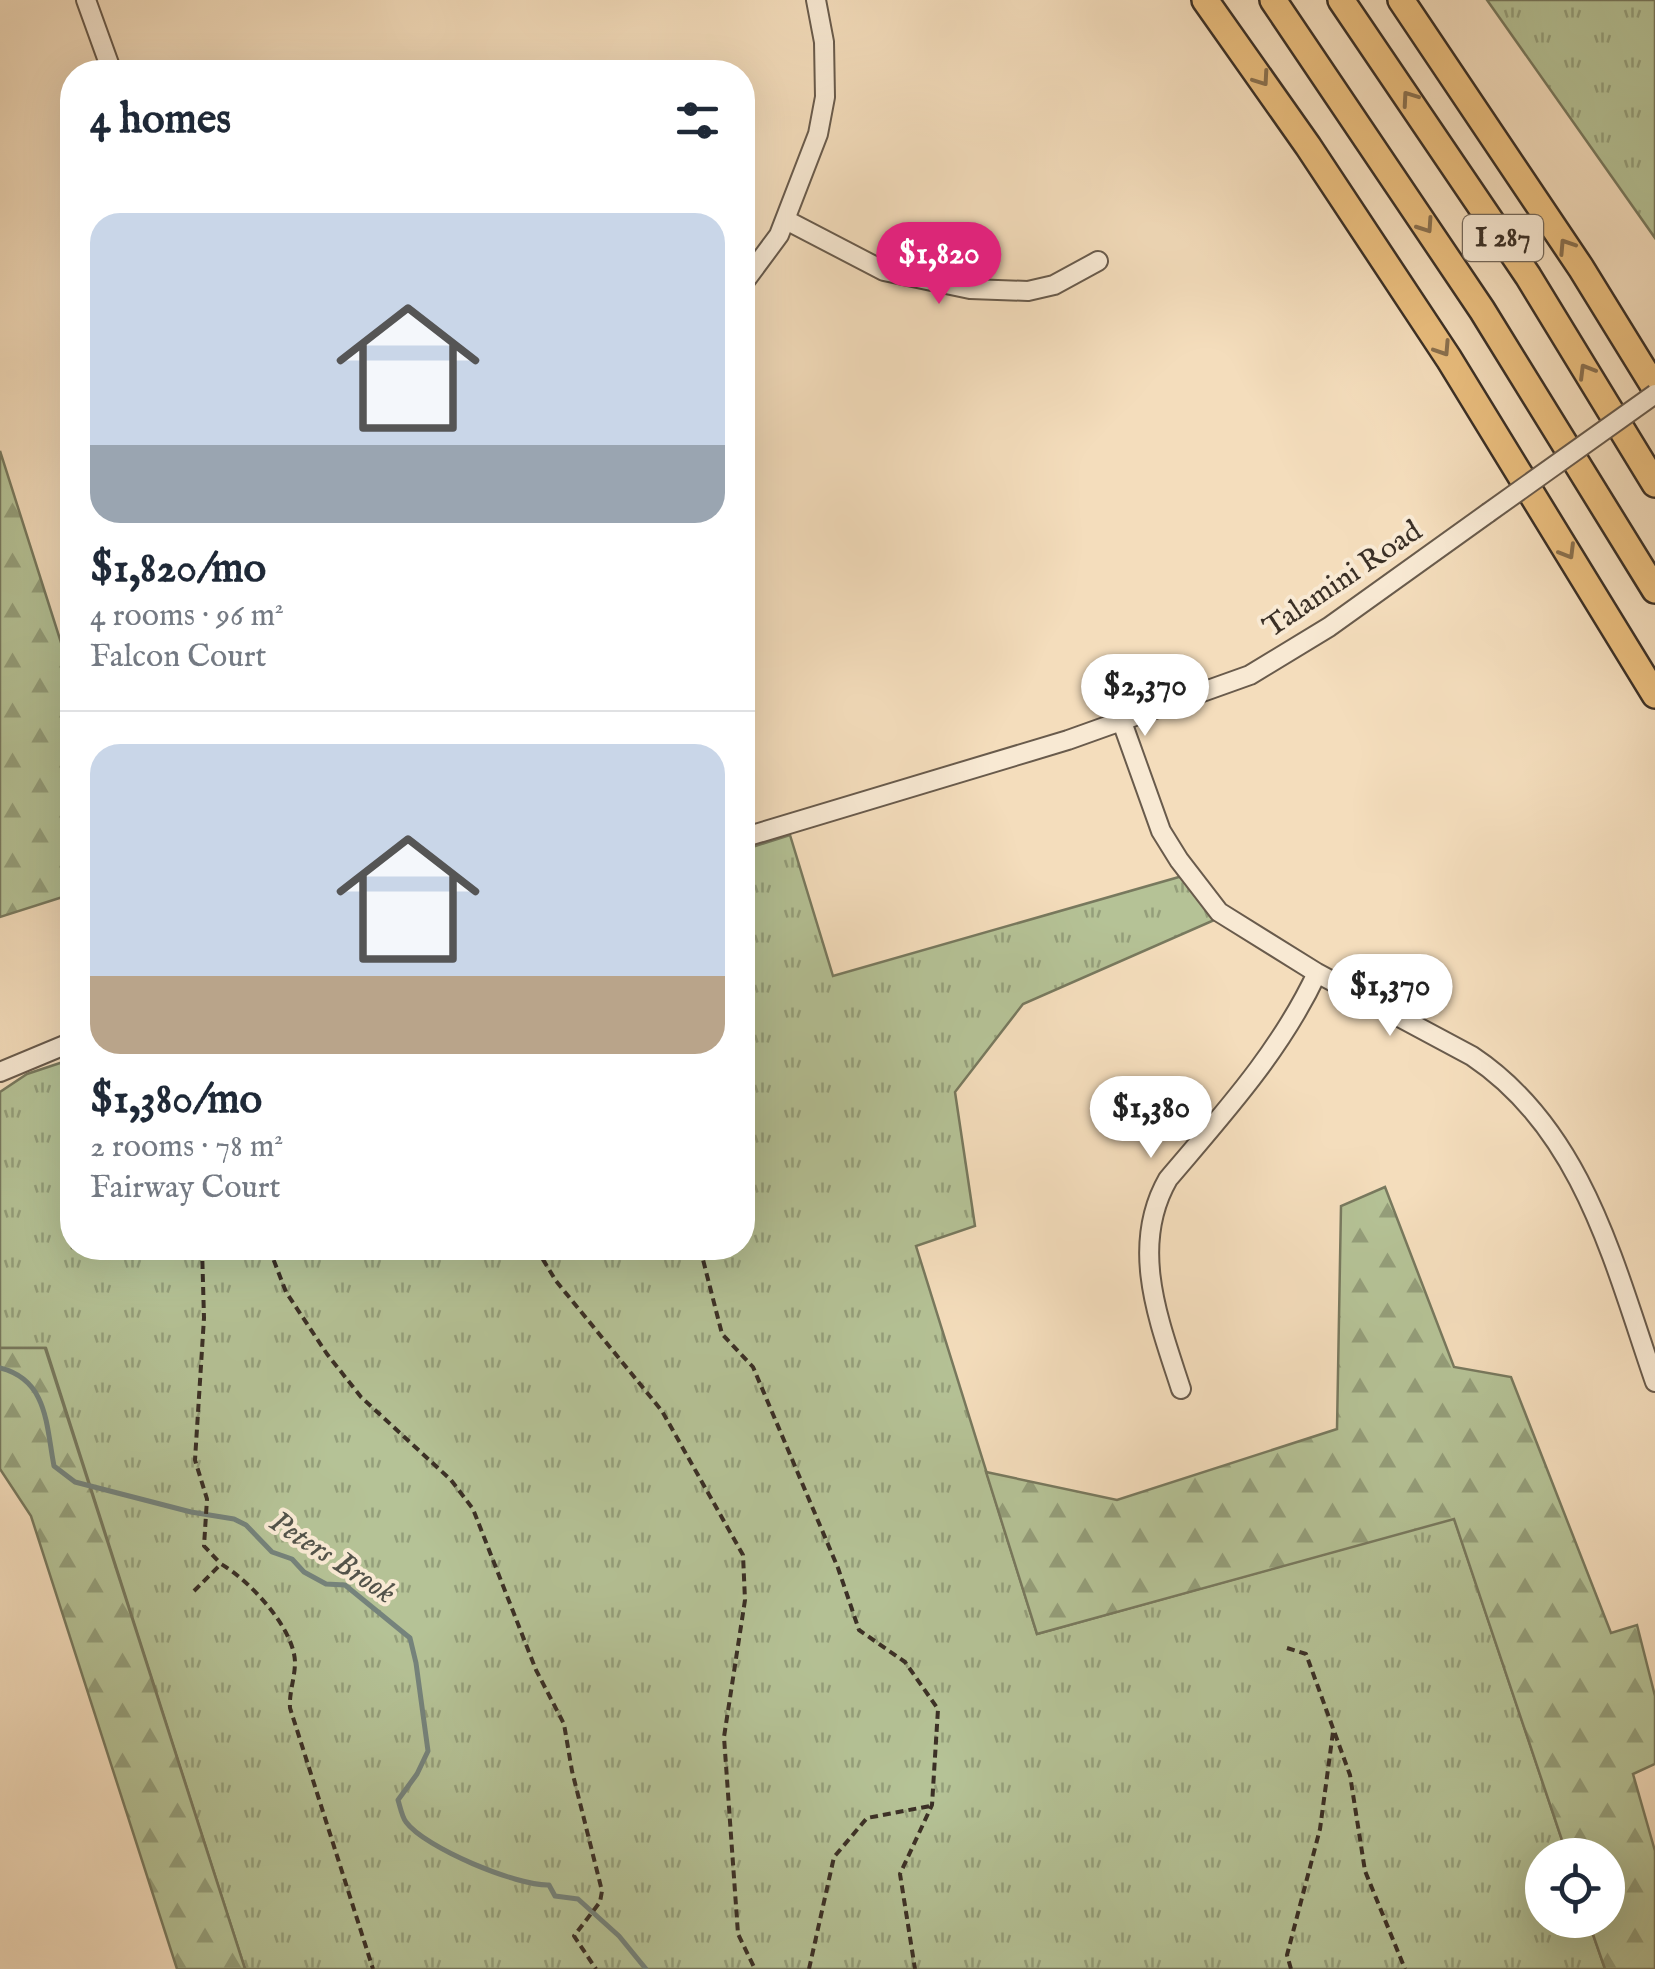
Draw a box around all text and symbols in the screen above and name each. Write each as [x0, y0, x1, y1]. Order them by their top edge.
one-way arrow [1250, 68, 1268, 87]
one-way arrow [1403, 90, 1421, 109]
icon: filters [670, 93, 725, 148]
text: 4 homes [90, 94, 231, 147]
one-way arrow [1413, 215, 1432, 233]
road number: I 287 [1463, 215, 1543, 261]
pin: $1,820 [858, 222, 1020, 307]
text: $1,820 [898, 234, 980, 275]
one-way arrow [1560, 238, 1579, 256]
icon: home [318, 278, 498, 458]
one-way arrow [1431, 338, 1449, 357]
one-way arrow [1579, 363, 1598, 381]
street label: Talamini Road [1256, 512, 1430, 647]
one-way arrow [1556, 541, 1575, 559]
text: $1,820/mo [90, 543, 266, 596]
text: 4 rooms · 96 m² [90, 596, 284, 637]
text: Falcon Court [90, 637, 267, 678]
pin: $2,370 [1064, 654, 1226, 739]
text: $2,370 [1103, 666, 1187, 707]
icon: home [318, 809, 498, 989]
pin: $1,370 [1309, 954, 1471, 1039]
text: $1,370 [1350, 966, 1430, 1007]
text: $1,380/mo [90, 1074, 262, 1127]
pin: $1,380 [1070, 1076, 1232, 1161]
text: $1,380 [1112, 1088, 1190, 1129]
text: 2 rooms · 78 m² [90, 1127, 283, 1168]
text: Fairway Court [90, 1168, 281, 1209]
water label: Peters Brook [261, 1502, 403, 1614]
map controls [1525, 1838, 1625, 1938]
button: locate [1525, 1838, 1625, 1938]

